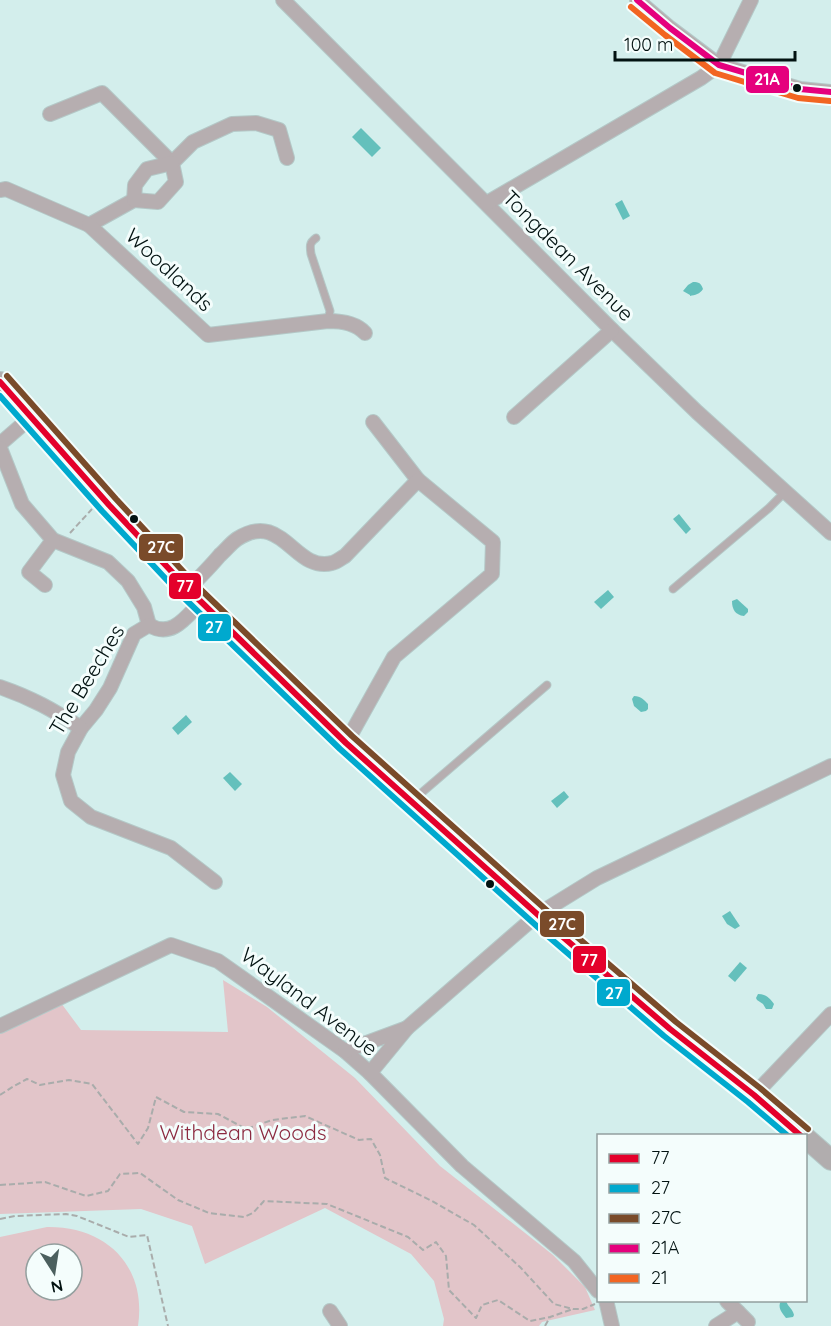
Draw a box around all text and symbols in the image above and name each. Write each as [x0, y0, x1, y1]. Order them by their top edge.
scale bar [615, 24, 795, 62]
text: 100 m [624, 33, 673, 56]
line badge: 21A [745, 65, 790, 94]
text: 21A [754, 69, 781, 89]
unlabelled marker [791, 82, 803, 94]
street label: Tongdean Avenue [498, 184, 640, 326]
street label: Woodlands [120, 222, 219, 316]
unlabelled marker [128, 513, 140, 525]
line badge: 27C [138, 533, 184, 562]
text: 27C [147, 537, 175, 557]
line badge: 77 [168, 572, 202, 600]
text: 77 [176, 576, 194, 596]
line badge: 27 [197, 613, 232, 642]
text: 27 [205, 617, 223, 637]
street label: The Beeches [43, 620, 129, 739]
unlabelled marker [484, 878, 496, 890]
line badge: 27C [539, 910, 585, 938]
text: 27C [548, 914, 576, 934]
street label: Wayland Avenue [236, 941, 383, 1061]
line badge: 77 [572, 945, 607, 974]
text: 77 [580, 950, 598, 970]
line badge: 27 [596, 978, 631, 1007]
text: 27 [605, 983, 623, 1003]
park label: Withdean Woods [159, 1119, 327, 1145]
legend [597, 1134, 807, 1302]
text: 77 [651, 1146, 669, 1169]
text: 27 [651, 1176, 670, 1199]
text: 27C [651, 1206, 682, 1229]
text: 21A [651, 1236, 680, 1259]
north arrow [24, 1242, 84, 1302]
text: 21 [651, 1266, 668, 1289]
text: N [49, 1276, 65, 1298]

